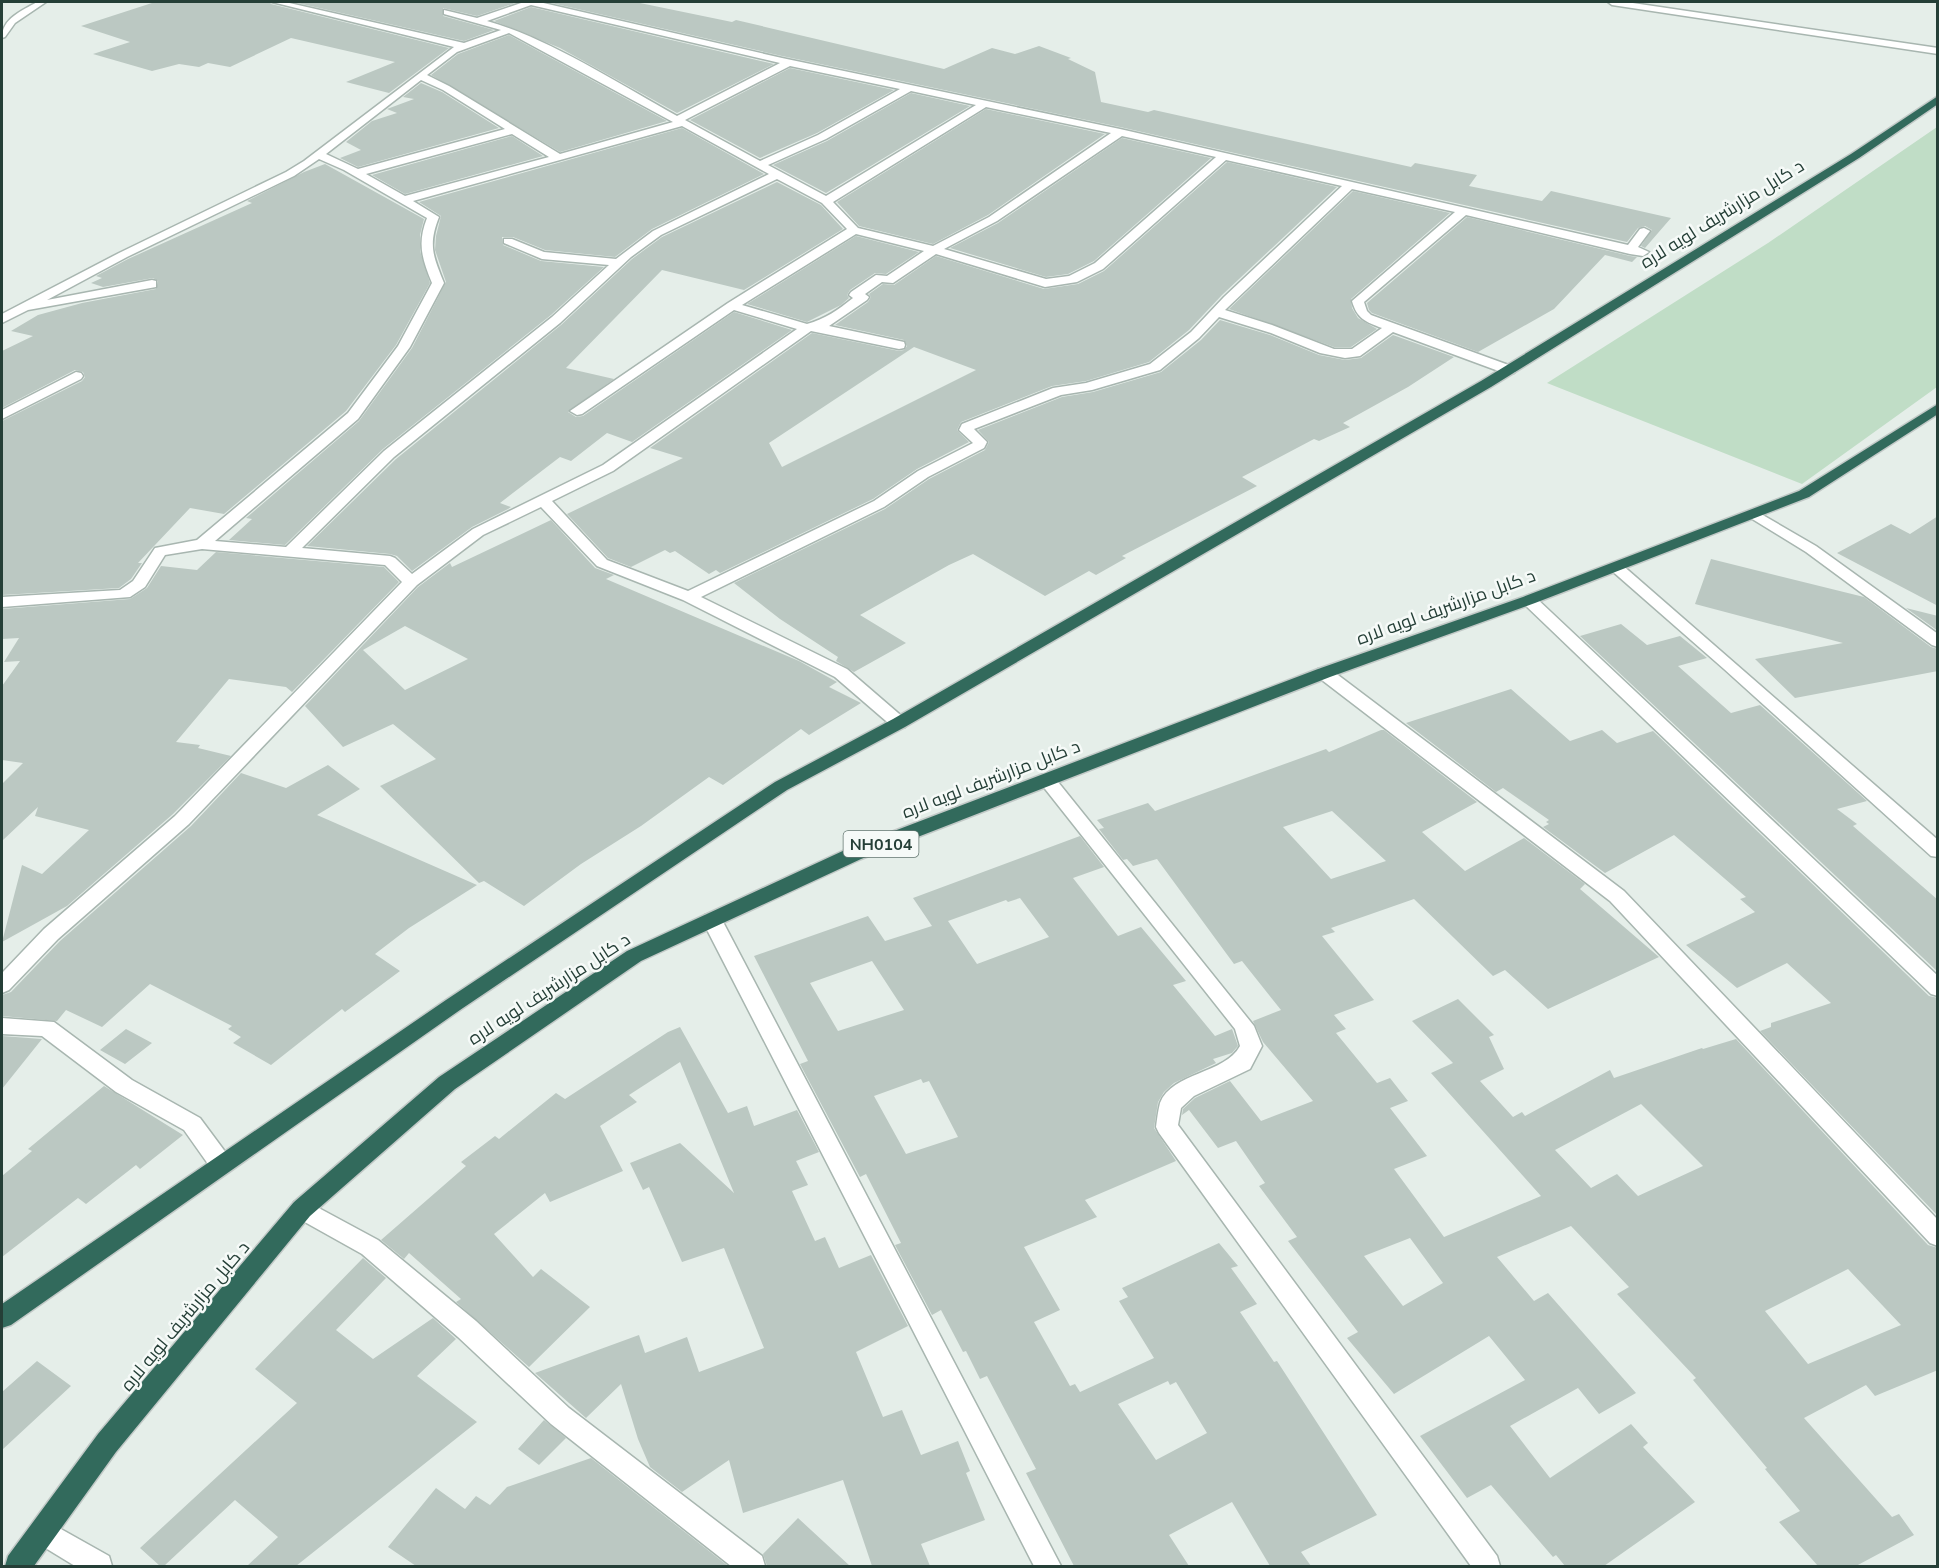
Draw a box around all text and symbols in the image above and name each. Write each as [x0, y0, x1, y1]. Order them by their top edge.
street label: د کابل مزارشریف لویه لاره [1636, 154, 1808, 274]
street label: د کابل مزارشریف لویه لاره [1353, 563, 1539, 651]
street label: د کابل مزارشریف لویه لاره [899, 734, 1083, 824]
road number: NH0104 [844, 831, 918, 857]
street label: د کابل مزارشریف لویه لاره [463, 928, 635, 1050]
street label: د کابل مزارشریف لویه لاره [115, 1236, 255, 1396]

